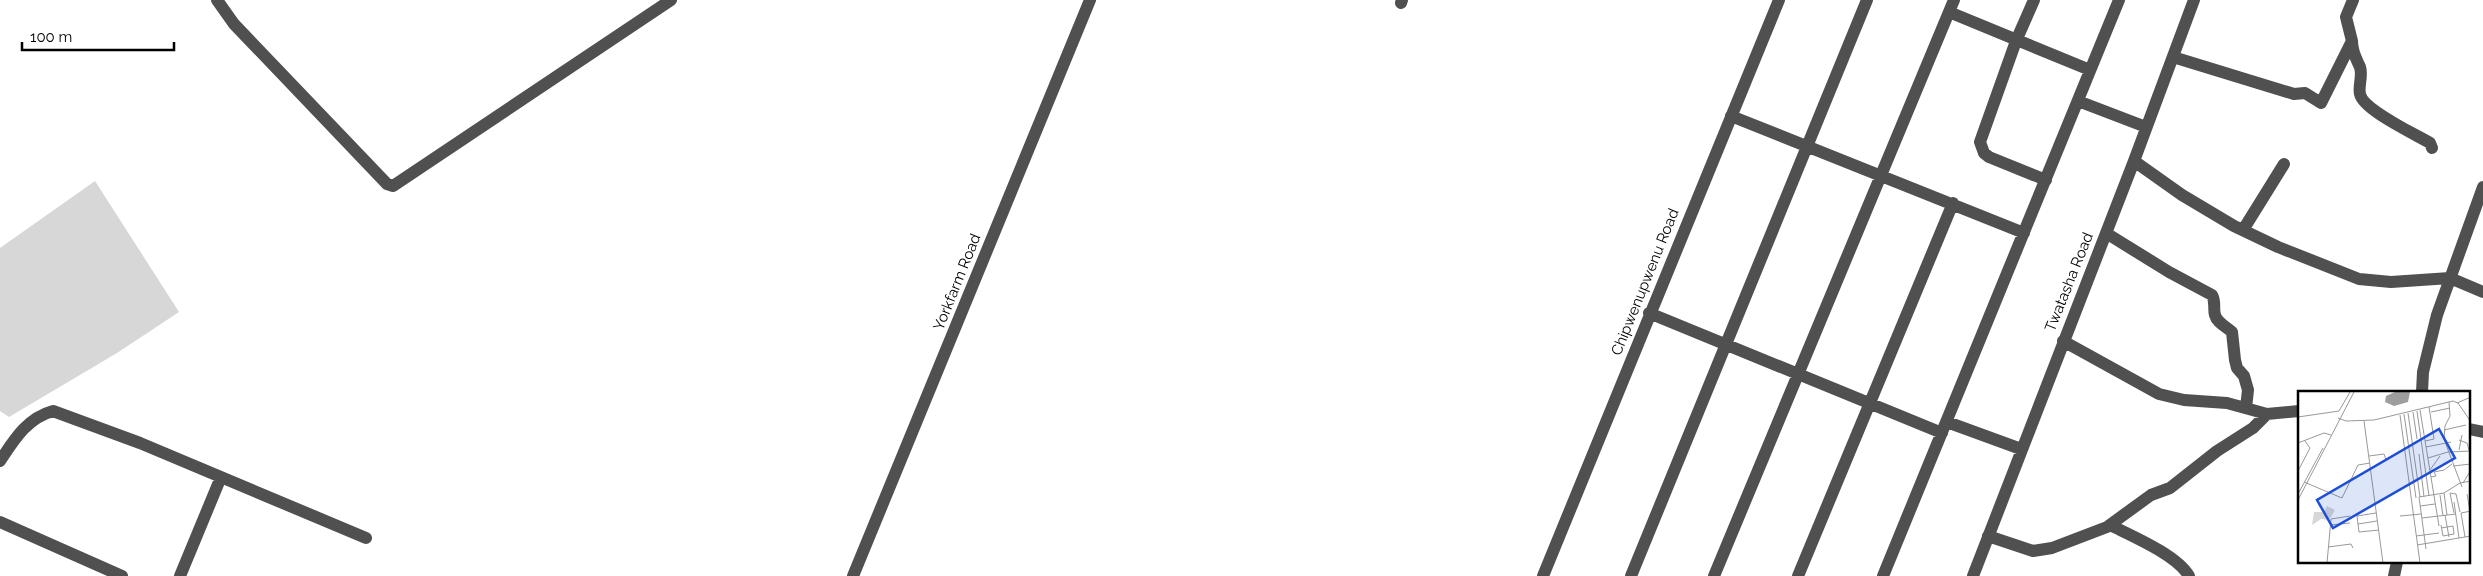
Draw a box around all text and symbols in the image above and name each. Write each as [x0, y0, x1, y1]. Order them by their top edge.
scale bar [22, 20, 175, 52]
text: 100 m [30, 28, 72, 46]
street label: Chipwenupwenu Road [1607, 206, 1683, 358]
street label: Twatasha Road [2041, 230, 2097, 334]
street label: Yorkfarm Road [929, 231, 985, 333]
inset map [2298, 391, 2470, 564]

